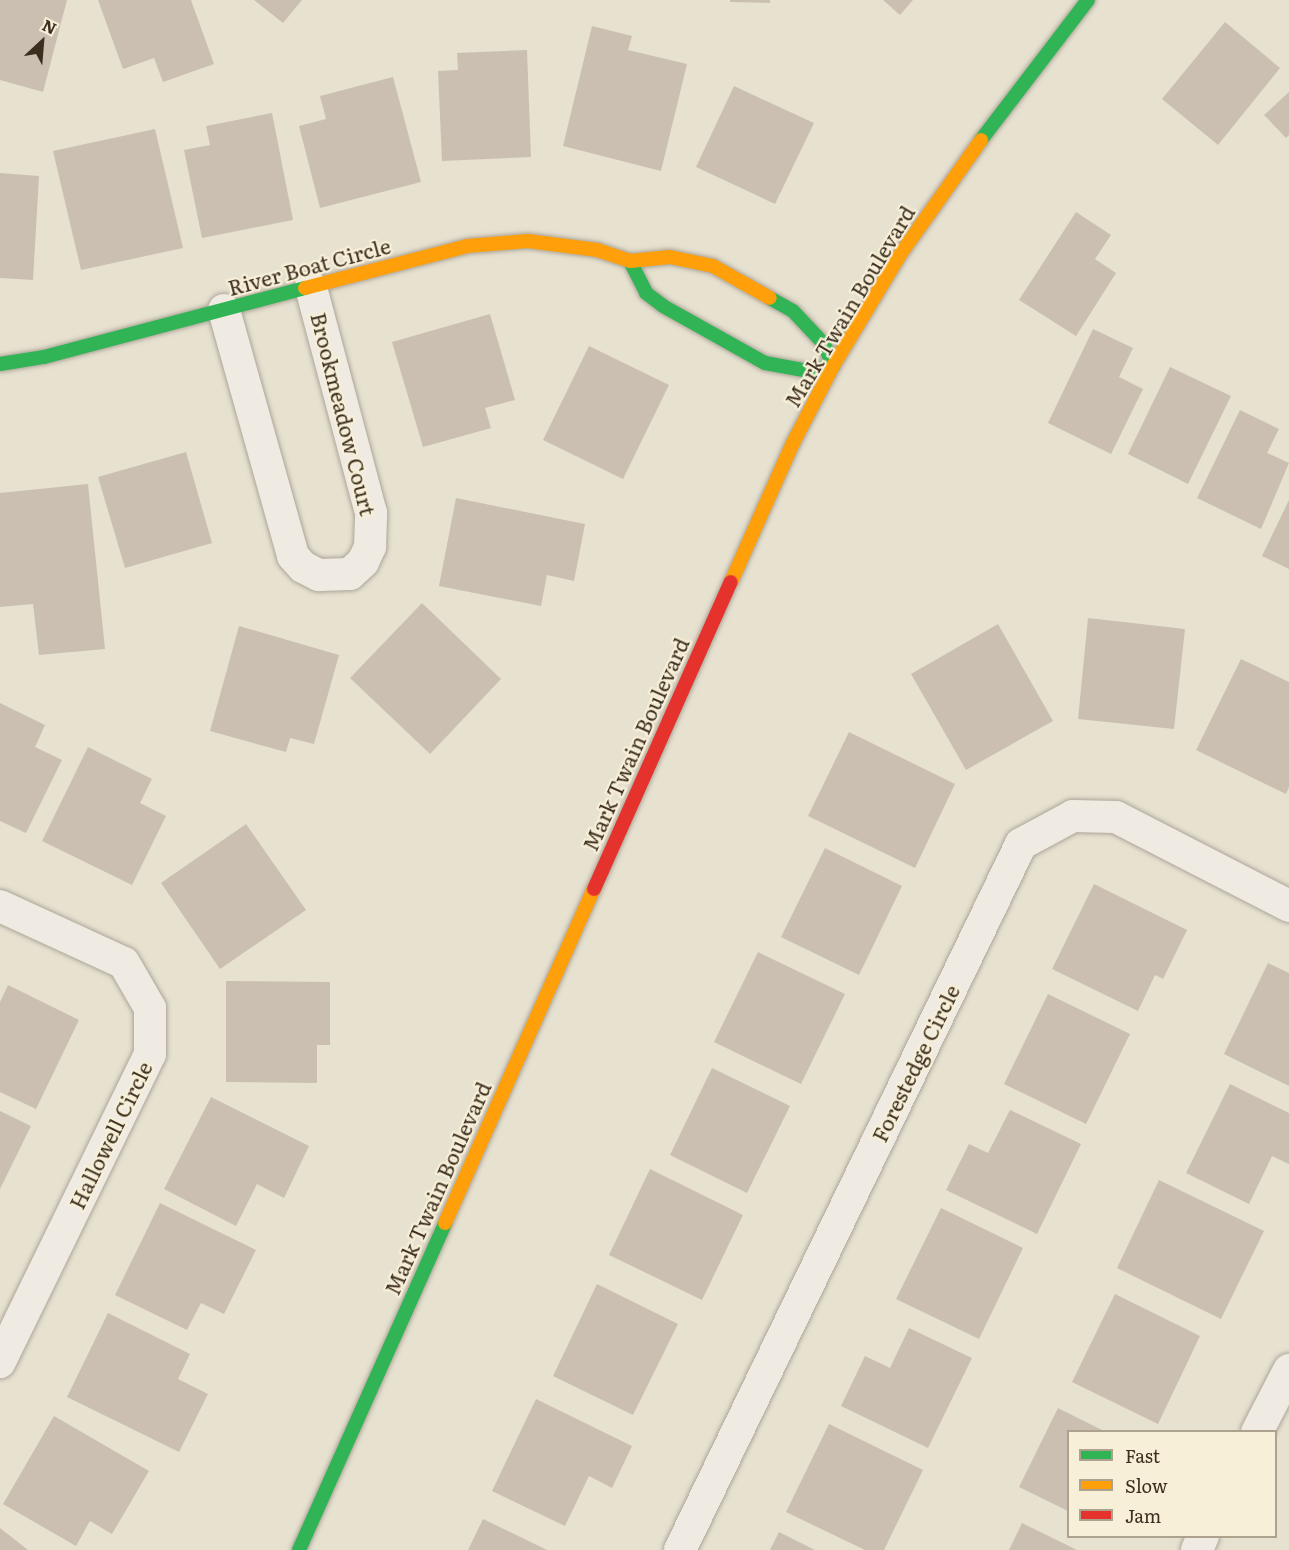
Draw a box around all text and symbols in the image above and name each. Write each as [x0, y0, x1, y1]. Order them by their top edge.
north arrow [12, 12, 72, 72]
text: N [39, 12, 61, 40]
street label: Mark Twain Boulevard [779, 201, 919, 411]
street label: River Boat Circle [225, 232, 393, 300]
street label: Brookmeadow Court [307, 310, 381, 518]
street label: Mark Twain Boulevard [577, 634, 693, 854]
street label: Forestedge Circle [866, 980, 964, 1146]
street label: Hallowell Circle [63, 1057, 157, 1213]
street label: Mark Twain Boulevard [379, 1078, 495, 1298]
legend [1067, 1430, 1277, 1538]
text: Fast [1125, 1442, 1160, 1469]
text: Slow [1125, 1472, 1167, 1499]
text: Jam [1125, 1502, 1161, 1529]

